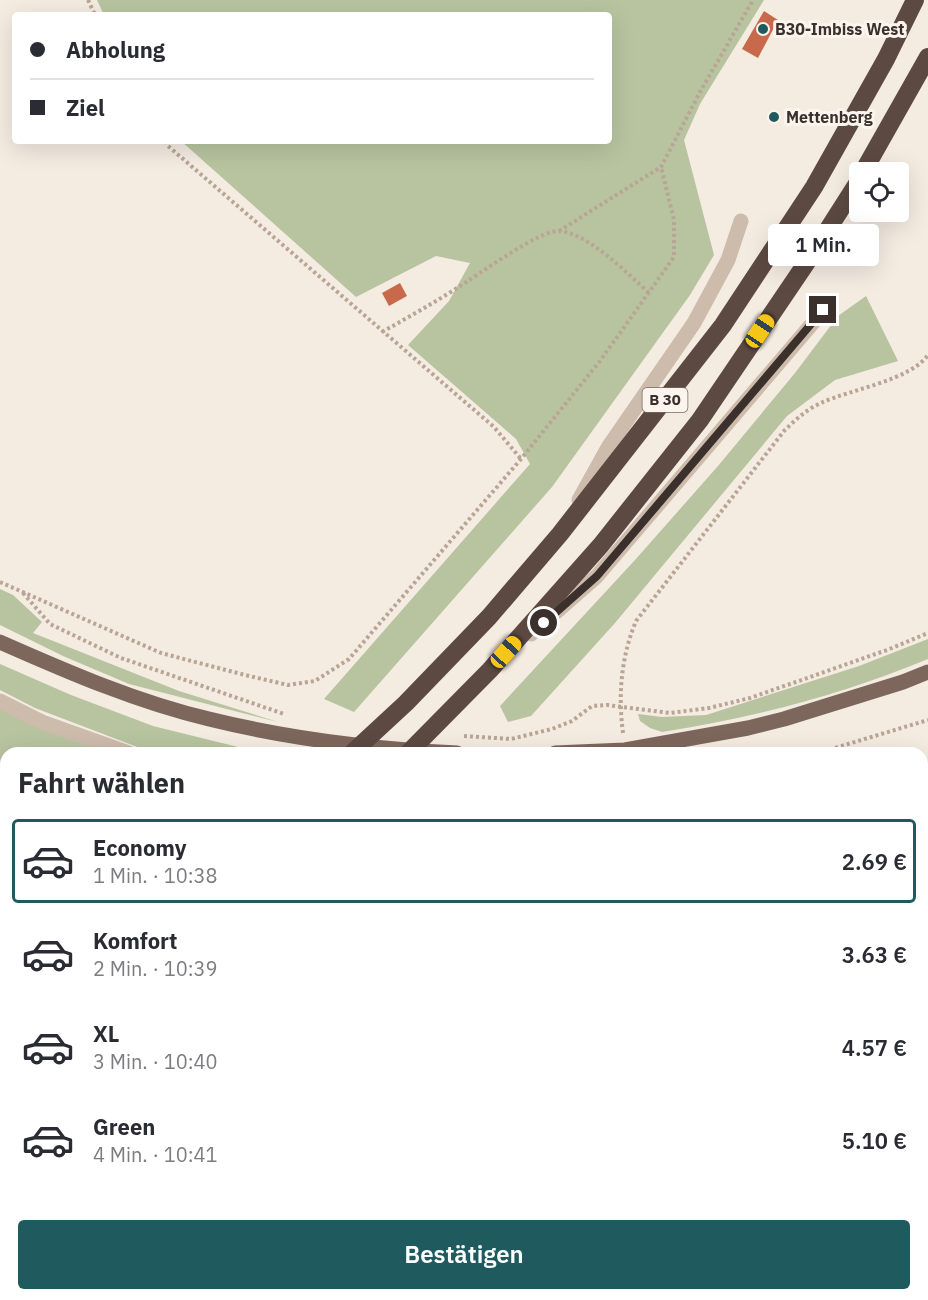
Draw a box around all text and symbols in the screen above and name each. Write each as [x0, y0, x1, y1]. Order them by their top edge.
place label: B30-Imbiss West [775, 19, 904, 39]
marker: B30-Imbiss West [756, 22, 770, 36]
text: Abholung [66, 35, 165, 64]
text: Ziel [66, 93, 105, 122]
place label: Mettenberg [786, 107, 873, 127]
marker: Mettenberg [767, 110, 781, 124]
map controls [849, 162, 909, 222]
button: locate [849, 162, 909, 222]
callout: 1 Min. [768, 223, 878, 265]
text: 1 Min. [795, 231, 852, 258]
route end [809, 296, 836, 323]
car [742, 311, 778, 351]
road number: B 30 [642, 388, 688, 412]
route start [530, 609, 557, 636]
car [487, 633, 525, 671]
text: Fahrt wählen [18, 765, 185, 800]
text: Economy [93, 833, 187, 862]
icon: car [21, 834, 75, 888]
text: 2.69 € [842, 847, 907, 876]
text: 1 Min. · 10:38 [93, 862, 218, 889]
text: Komfort [93, 926, 178, 955]
icon: car [21, 927, 75, 981]
text: 3.63 € [842, 940, 907, 969]
text: 2 Min. · 10:39 [93, 955, 218, 982]
text: XL [93, 1019, 119, 1048]
icon: car [21, 1020, 75, 1074]
text: 4.57 € [842, 1033, 907, 1062]
text: 3 Min. · 10:40 [93, 1048, 218, 1075]
text: Green [93, 1112, 155, 1141]
icon: car [21, 1113, 75, 1167]
text: 5.10 € [842, 1126, 907, 1155]
text: 4 Min. · 10:41 [93, 1141, 218, 1168]
button: Bestätigen [18, 1220, 910, 1289]

